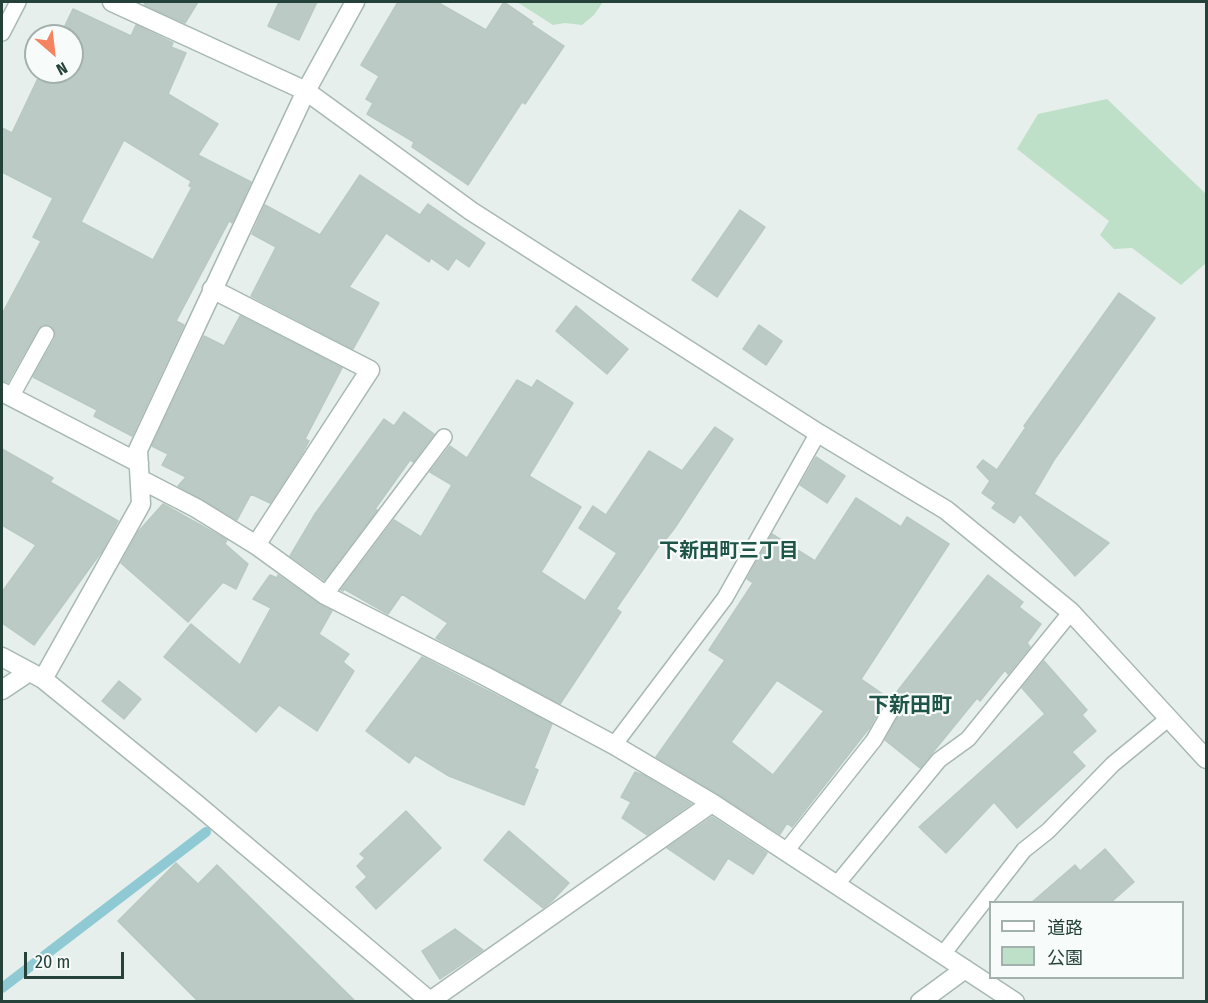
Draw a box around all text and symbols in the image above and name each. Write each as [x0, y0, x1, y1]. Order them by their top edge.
north arrow [24, 24, 84, 84]
text: N [53, 58, 70, 79]
district label: 下新田町三丁目 [659, 539, 799, 563]
district label: 下新田町 [868, 693, 952, 719]
legend [989, 901, 1184, 979]
text: 道路 [1047, 917, 1083, 939]
scale bar [27, 940, 128, 978]
text: 公園 [1047, 947, 1083, 969]
text: 20 m [35, 951, 70, 973]

